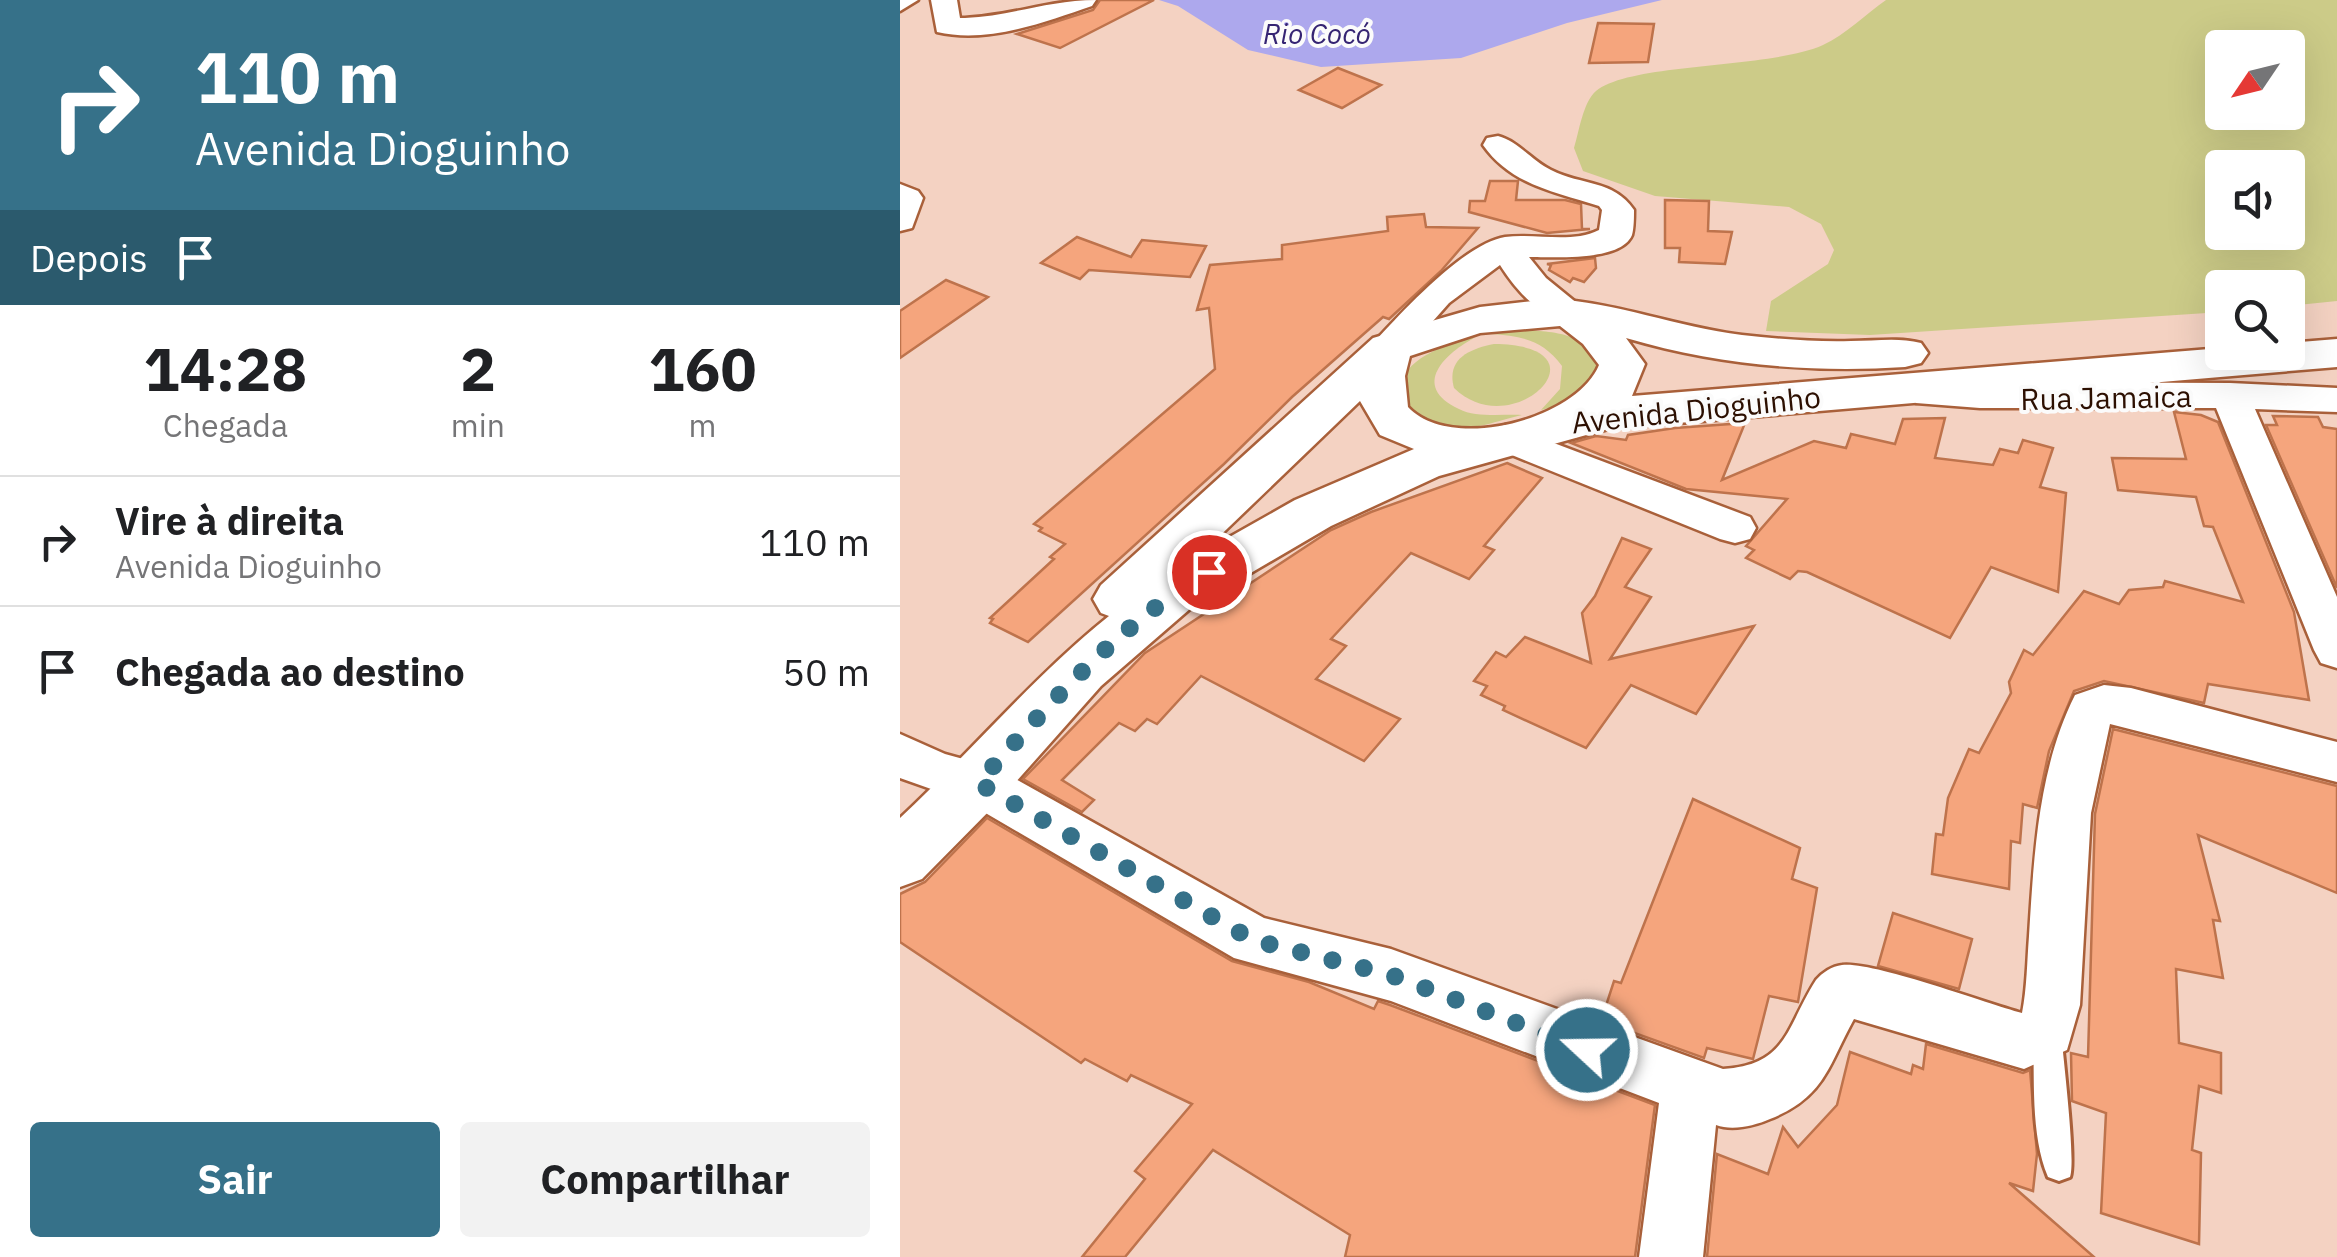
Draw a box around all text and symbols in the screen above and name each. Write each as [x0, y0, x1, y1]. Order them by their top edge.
water label: Rio Cocó [1263, 15, 1371, 52]
north arrow [2205, 30, 2305, 130]
map controls [2205, 30, 2305, 370]
text: 110 m [195, 31, 400, 122]
icon: right [30, 40, 160, 170]
text: Avenida Dioguinho [195, 119, 570, 177]
button: sound [2205, 150, 2305, 250]
icon: arrive [168, 230, 223, 285]
text: Depois [30, 233, 148, 282]
button: search [2205, 270, 2305, 370]
text: 14:28 [144, 329, 307, 408]
text: 2 [460, 329, 496, 408]
text: 160 [648, 329, 756, 408]
street label: Rua Jamaica [2020, 376, 2192, 418]
street label: Avenida Dioguinho [1570, 377, 1822, 441]
text: Chegada [163, 404, 288, 446]
text: min [451, 404, 505, 446]
text: m [689, 404, 716, 446]
text: Vire à direita [115, 496, 344, 545]
icon: right [30, 514, 85, 569]
text: 110 m [759, 517, 870, 566]
pin [1167, 530, 1252, 615]
text: Avenida Dioguinho [115, 545, 382, 587]
icon: arrive [1182, 545, 1237, 600]
icon: arrive [30, 644, 85, 699]
text: Chegada ao destino [115, 647, 465, 696]
text: 50 m [782, 647, 870, 696]
position arrow [1535, 998, 1639, 1102]
button: Sair [30, 1122, 440, 1237]
button: Compartilhar [460, 1122, 870, 1237]

